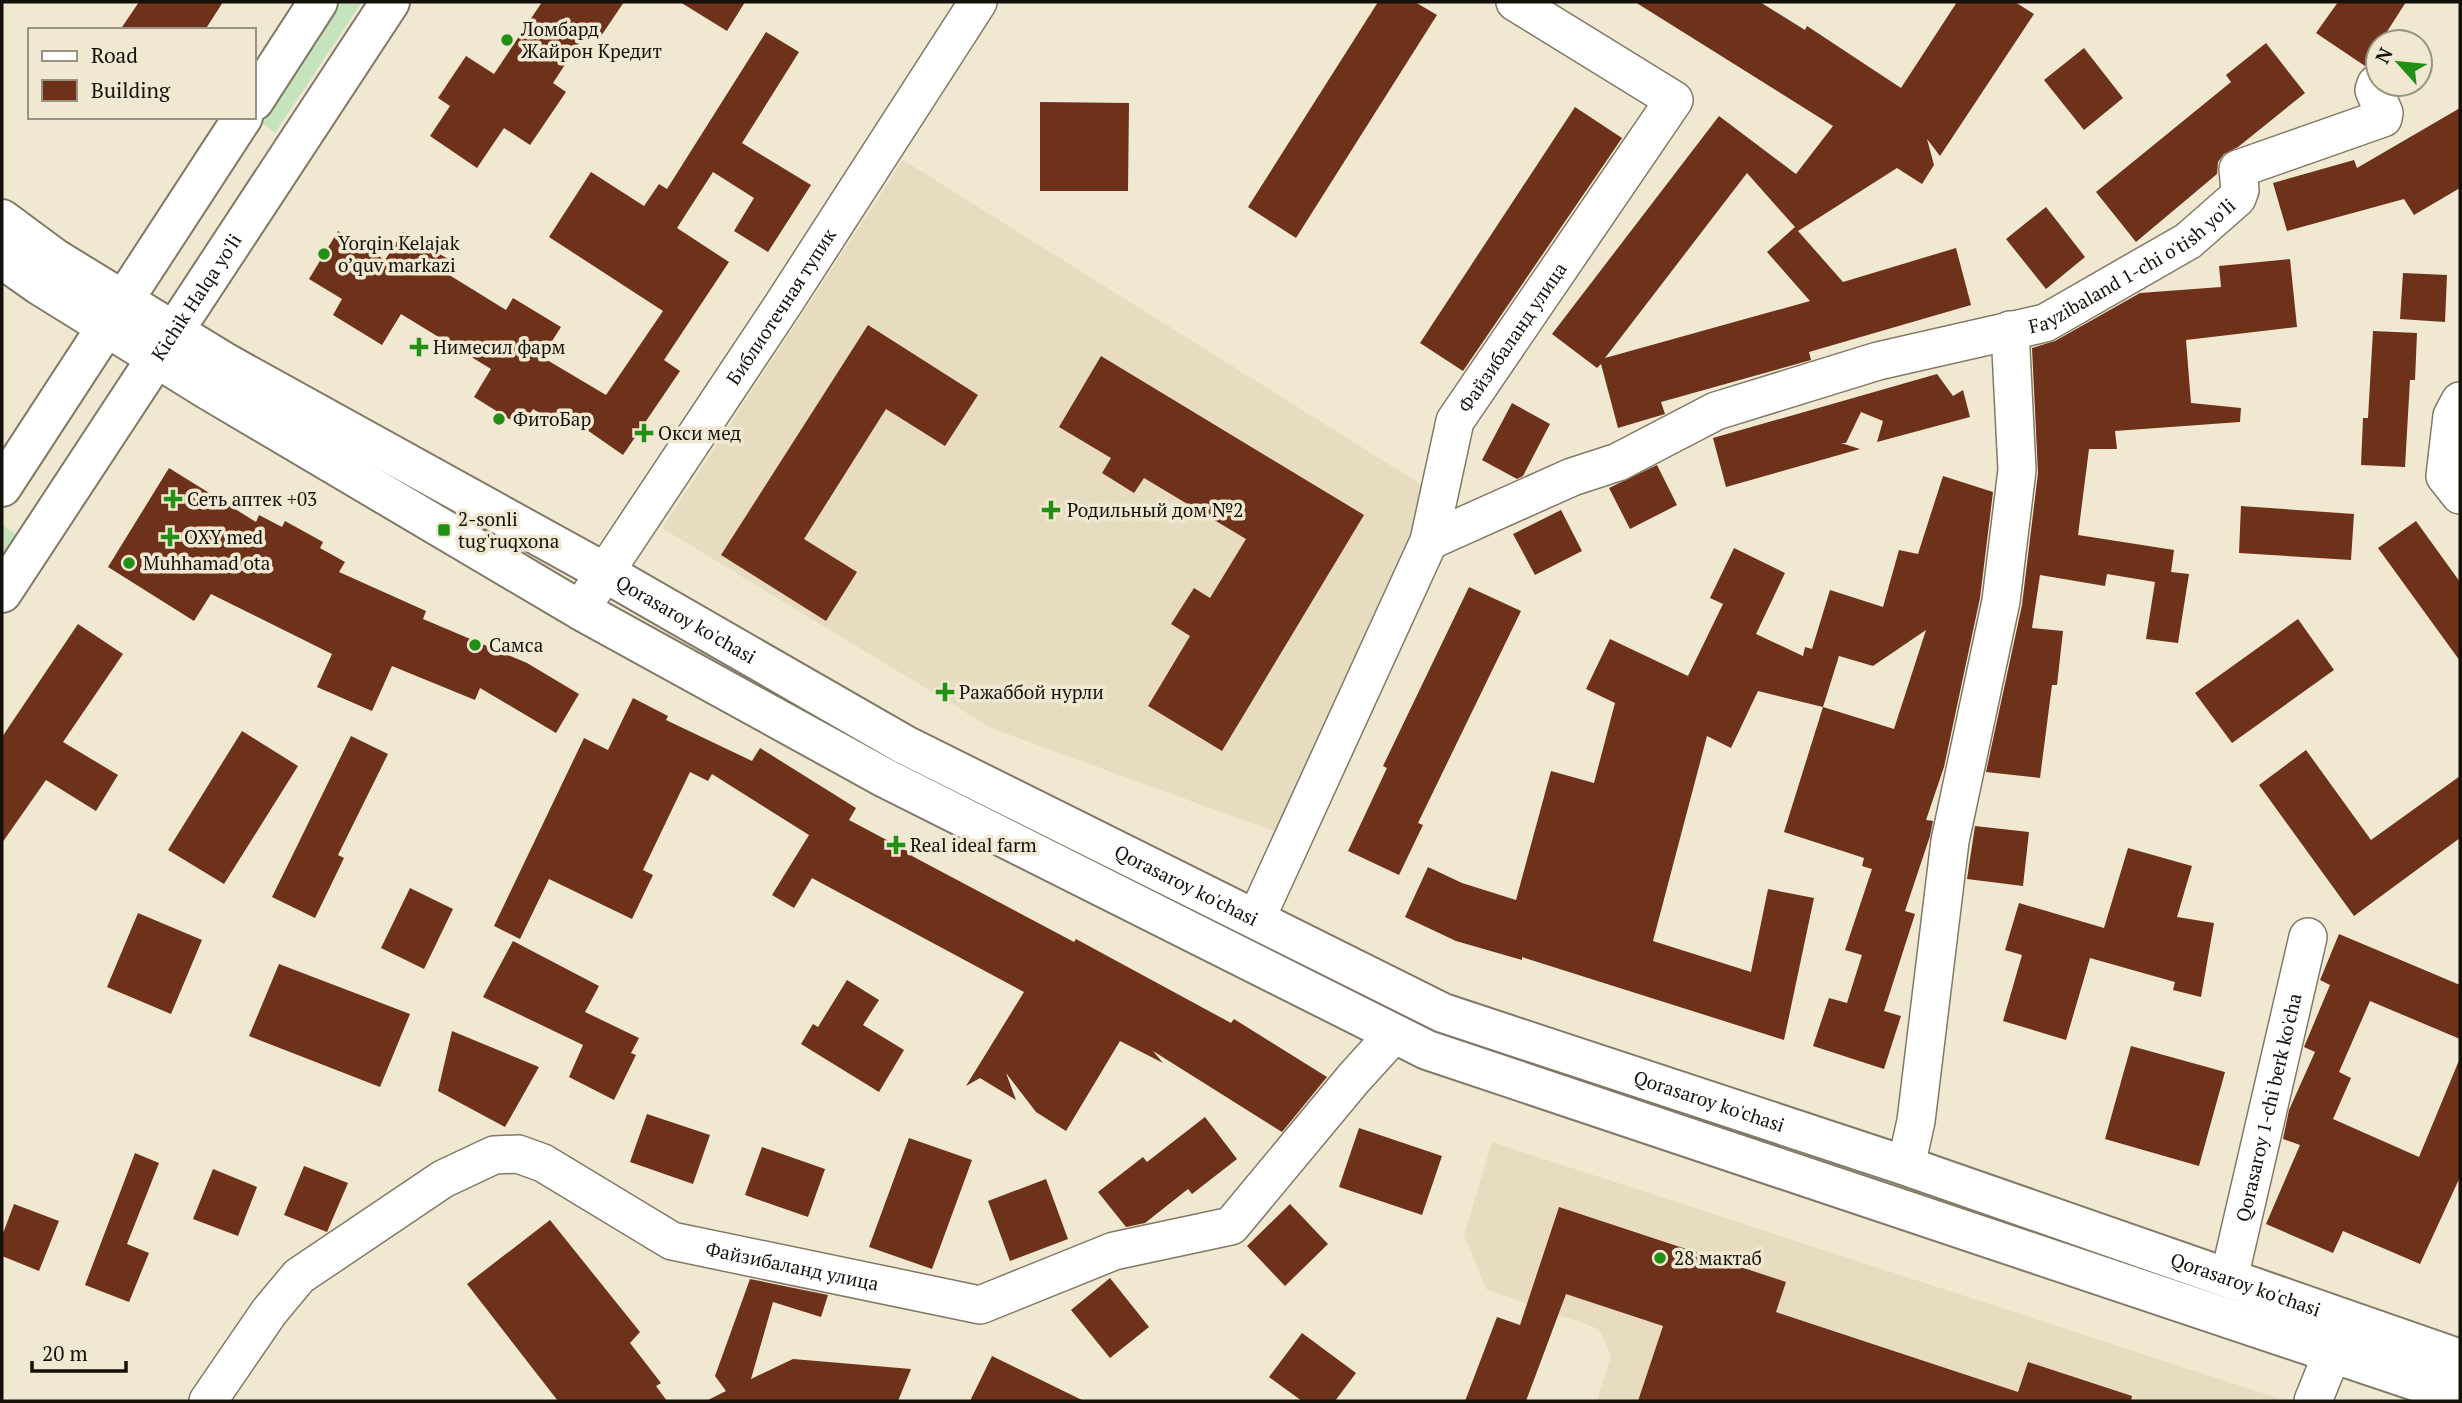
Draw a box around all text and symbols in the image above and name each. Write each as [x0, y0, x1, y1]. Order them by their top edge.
place label: Ломбард Жайрон Кредит [520, 16, 662, 63]
legend [28, 28, 256, 119]
north arrow [2364, 28, 2434, 98]
marker: Ломбард Жайрон Кредит [499, 32, 515, 48]
text: Road [91, 41, 138, 69]
text: N [2369, 42, 2398, 67]
text: Building [91, 76, 171, 104]
street label: Fayzibaland 1-chi o'tish yo'li [2026, 192, 2240, 338]
street label: Библиотечная тупик [720, 223, 841, 389]
street label: Kichik Halqa yo'li [145, 229, 247, 365]
place label: Yorqin Kelajak o’quv markazi [338, 230, 460, 277]
marker: Yorqin Kelajak o’quv markazi [316, 246, 332, 262]
street label: Файзибаланд улица [1452, 257, 1572, 417]
place label: Нимесил фарм [433, 334, 565, 359]
marker: Нимесил фарм [411, 339, 427, 355]
place label: ФитоБар [513, 406, 591, 431]
marker: ФитоБар [491, 411, 507, 427]
place label: Окси мед [658, 420, 741, 445]
marker: Окси мед [636, 425, 652, 441]
place label: Сеть аптек +03 [187, 486, 317, 511]
marker: Сеть аптек +03 [165, 491, 181, 507]
place label: Родильный дом №2 [1067, 497, 1243, 522]
marker: Родильный дом №2 [1041, 500, 1061, 520]
place label: 2-sonli tug'ruqxona [458, 506, 560, 553]
marker: 2-sonli tug'ruqxona [436, 522, 452, 538]
place label: OXY med [184, 524, 264, 549]
marker: OXY med [162, 529, 178, 545]
place label: Muhhamad ota [143, 550, 271, 575]
marker: Muhhamad ota [121, 555, 137, 571]
street label: Qorasaroy ko'chasi [612, 569, 761, 669]
place label: Самса [489, 632, 544, 657]
marker: Самса [467, 637, 483, 653]
place label: Ражаббой нурли [959, 679, 1104, 704]
marker: Ражаббой нурли [937, 684, 953, 700]
place label: Real ideal farm [910, 832, 1037, 857]
marker: Real ideal farm [888, 837, 904, 853]
street label: Qorasaroy ko'chasi [1111, 838, 1263, 931]
street label: Qorasaroy 1-chi berk ko'cha [2229, 990, 2307, 1224]
street label: Qorasaroy ko'chasi [1631, 1064, 1788, 1137]
street label: Файзибаланд улица [704, 1235, 882, 1296]
place label: 28 мактаб [1674, 1245, 1762, 1270]
street label: Qorasaroy ko'chasi [2167, 1246, 2324, 1322]
marker: 28 мактаб [1652, 1250, 1668, 1266]
scale bar [32, 1330, 126, 1374]
text: 20 m [42, 1339, 88, 1367]

